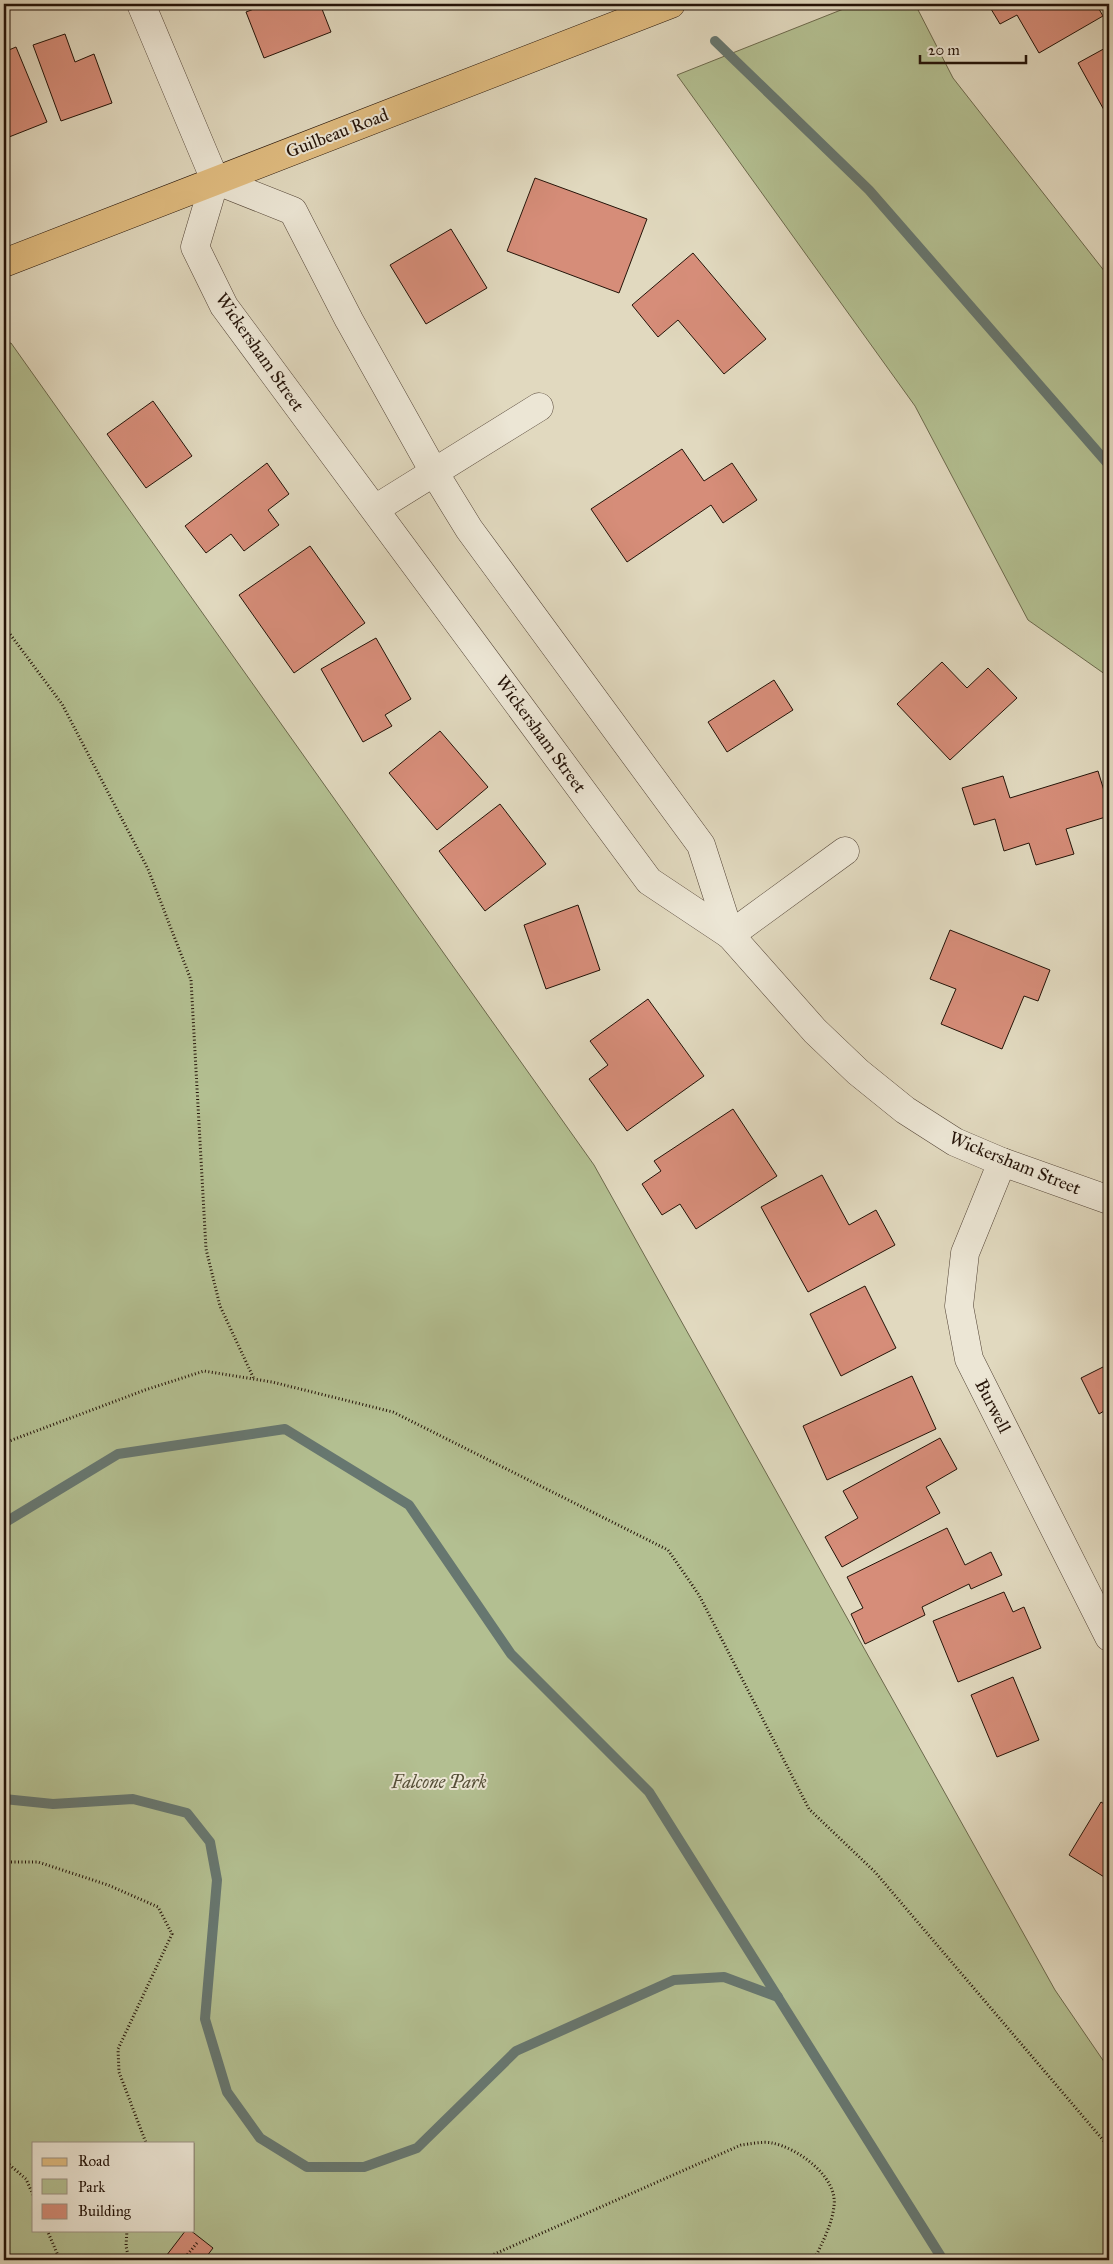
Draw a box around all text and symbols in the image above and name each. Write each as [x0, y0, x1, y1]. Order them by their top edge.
scale bar [920, 32, 1027, 64]
text: 20 m [928, 41, 960, 59]
street label: Guilbeau Road [283, 103, 391, 163]
street label: Wickersham Street [211, 288, 309, 416]
street label: Wickersham Street [491, 671, 591, 798]
street label: Wickersham Street [946, 1127, 1085, 1200]
street label: Burwell [970, 1376, 1016, 1437]
park label: Falcone Park [390, 1771, 487, 1793]
legend [32, 2142, 195, 2232]
text: Road [78, 2152, 110, 2170]
text: Park [78, 2178, 105, 2196]
text: Building [78, 2202, 132, 2220]

